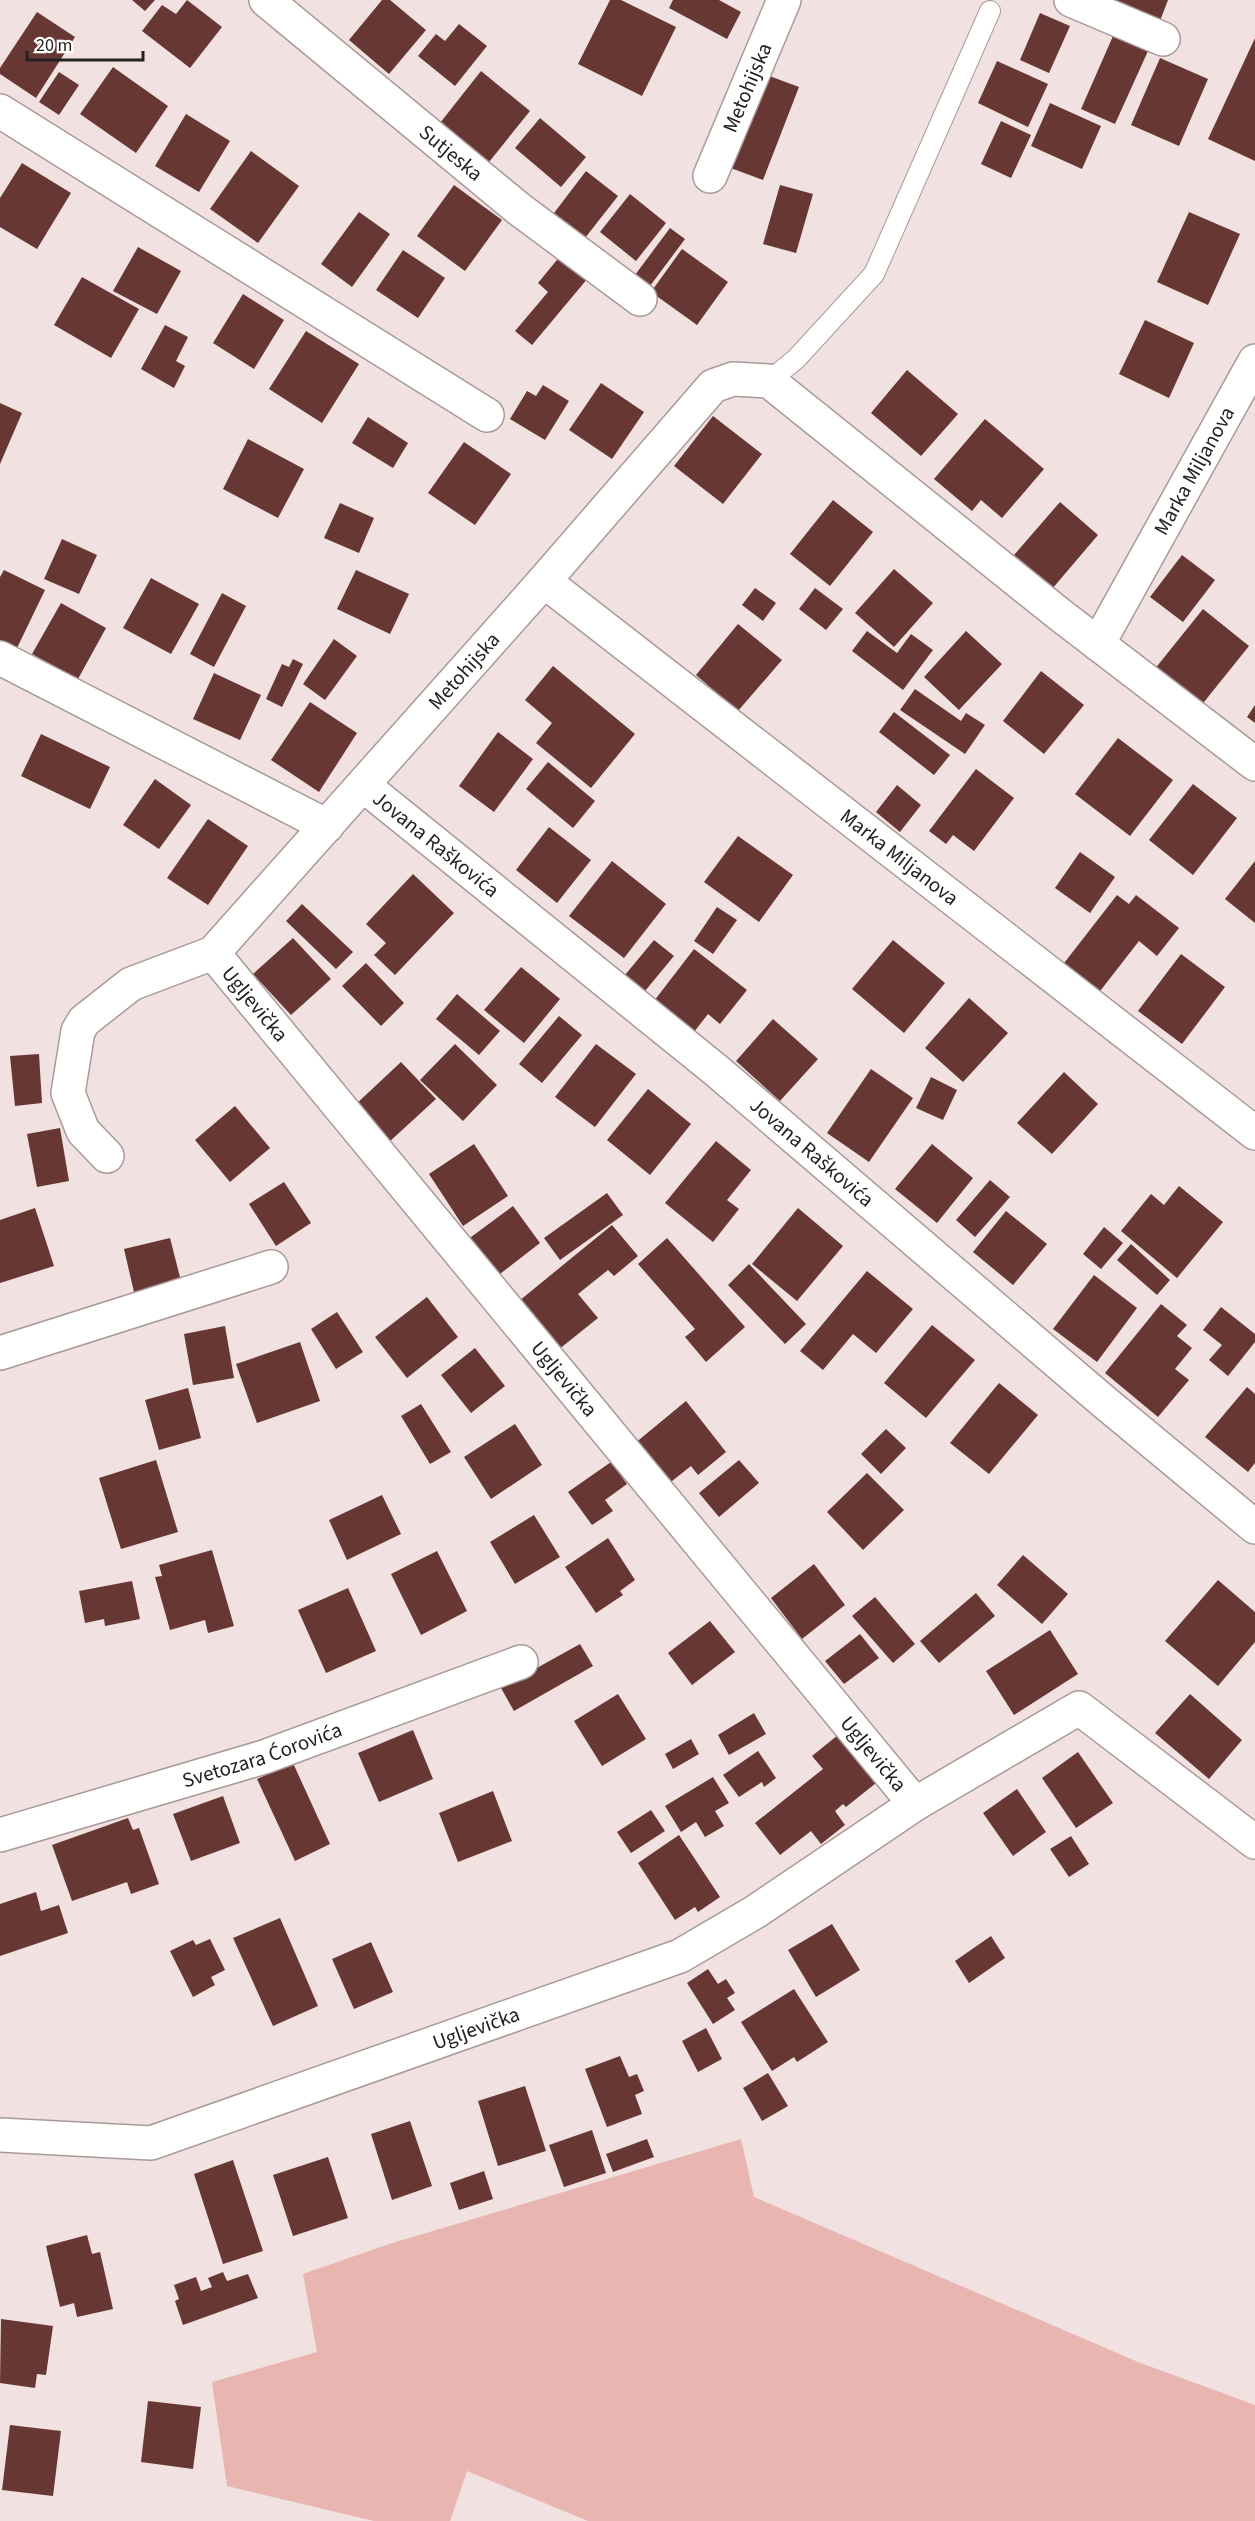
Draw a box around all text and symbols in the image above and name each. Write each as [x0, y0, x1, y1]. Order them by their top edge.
scale bar [27, 24, 142, 62]
text: 20 m [36, 33, 72, 58]
street label: Metohijska [715, 38, 779, 137]
street label: Sutjeska [413, 117, 489, 188]
street label: Marka Miljanova [1146, 401, 1242, 541]
street label: Metohijska [421, 625, 507, 716]
street label: Jovana Raškovića [366, 784, 506, 905]
street label: Marka Miljanova [834, 801, 965, 913]
street label: Ugljevička [215, 959, 295, 1048]
street label: Jovana Raškovića [743, 1090, 881, 1214]
street label: Ugljevička [524, 1334, 605, 1423]
street label: Ugljevička [833, 1709, 914, 1798]
street label: Svetozara Ćorovića [179, 1714, 346, 1795]
street label: Ugljevička [428, 1999, 524, 2057]

